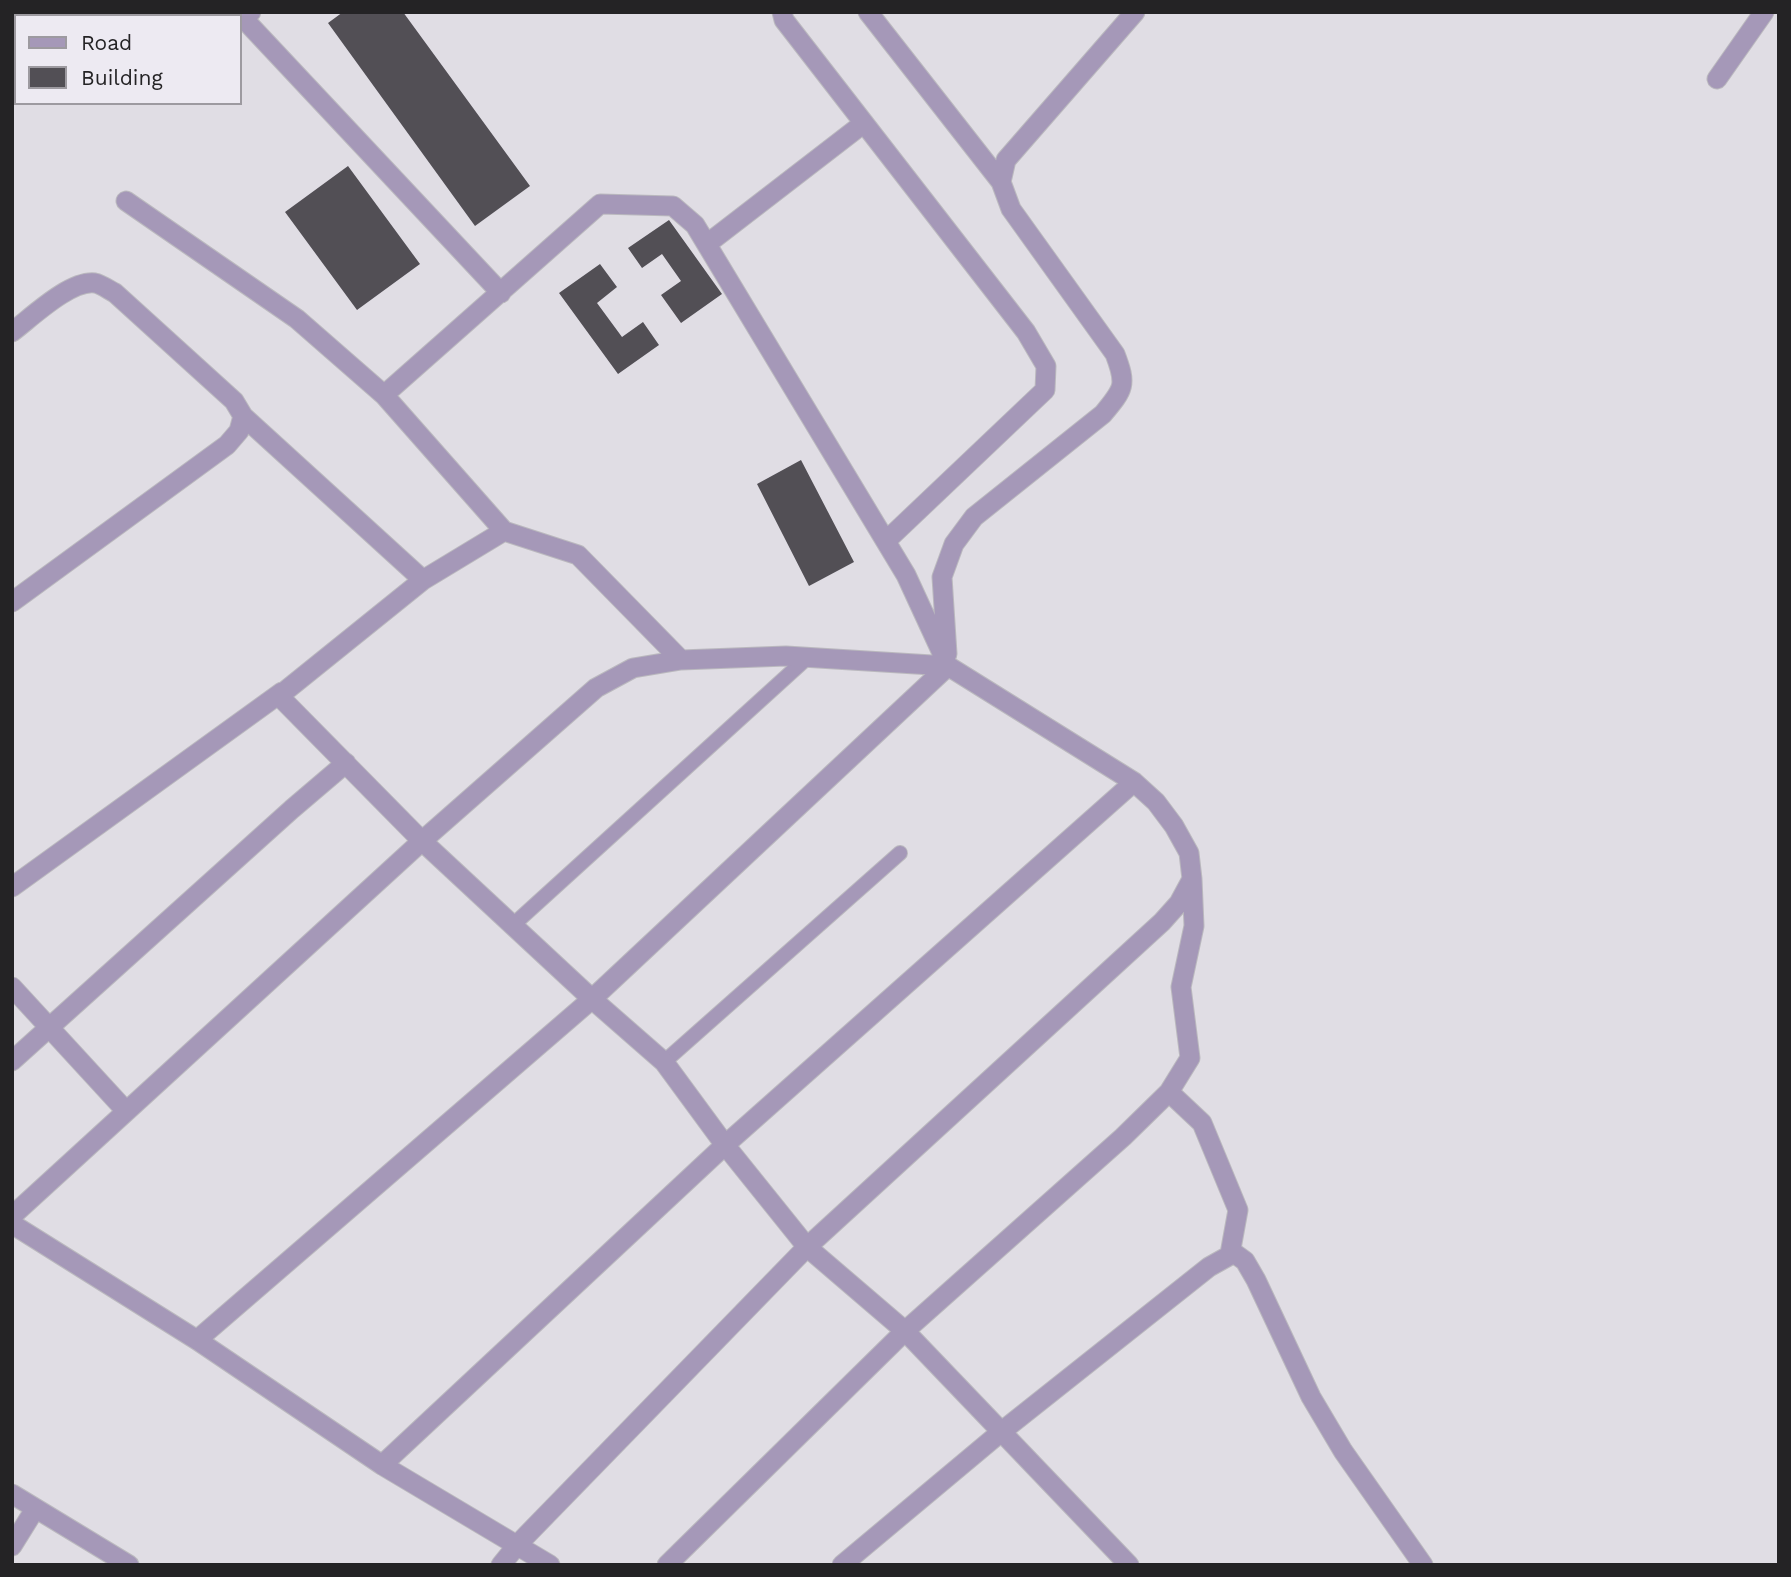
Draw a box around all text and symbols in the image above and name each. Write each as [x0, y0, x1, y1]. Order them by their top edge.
legend [14, 14, 242, 105]
text: Road [81, 30, 132, 55]
text: Building [81, 65, 163, 90]

